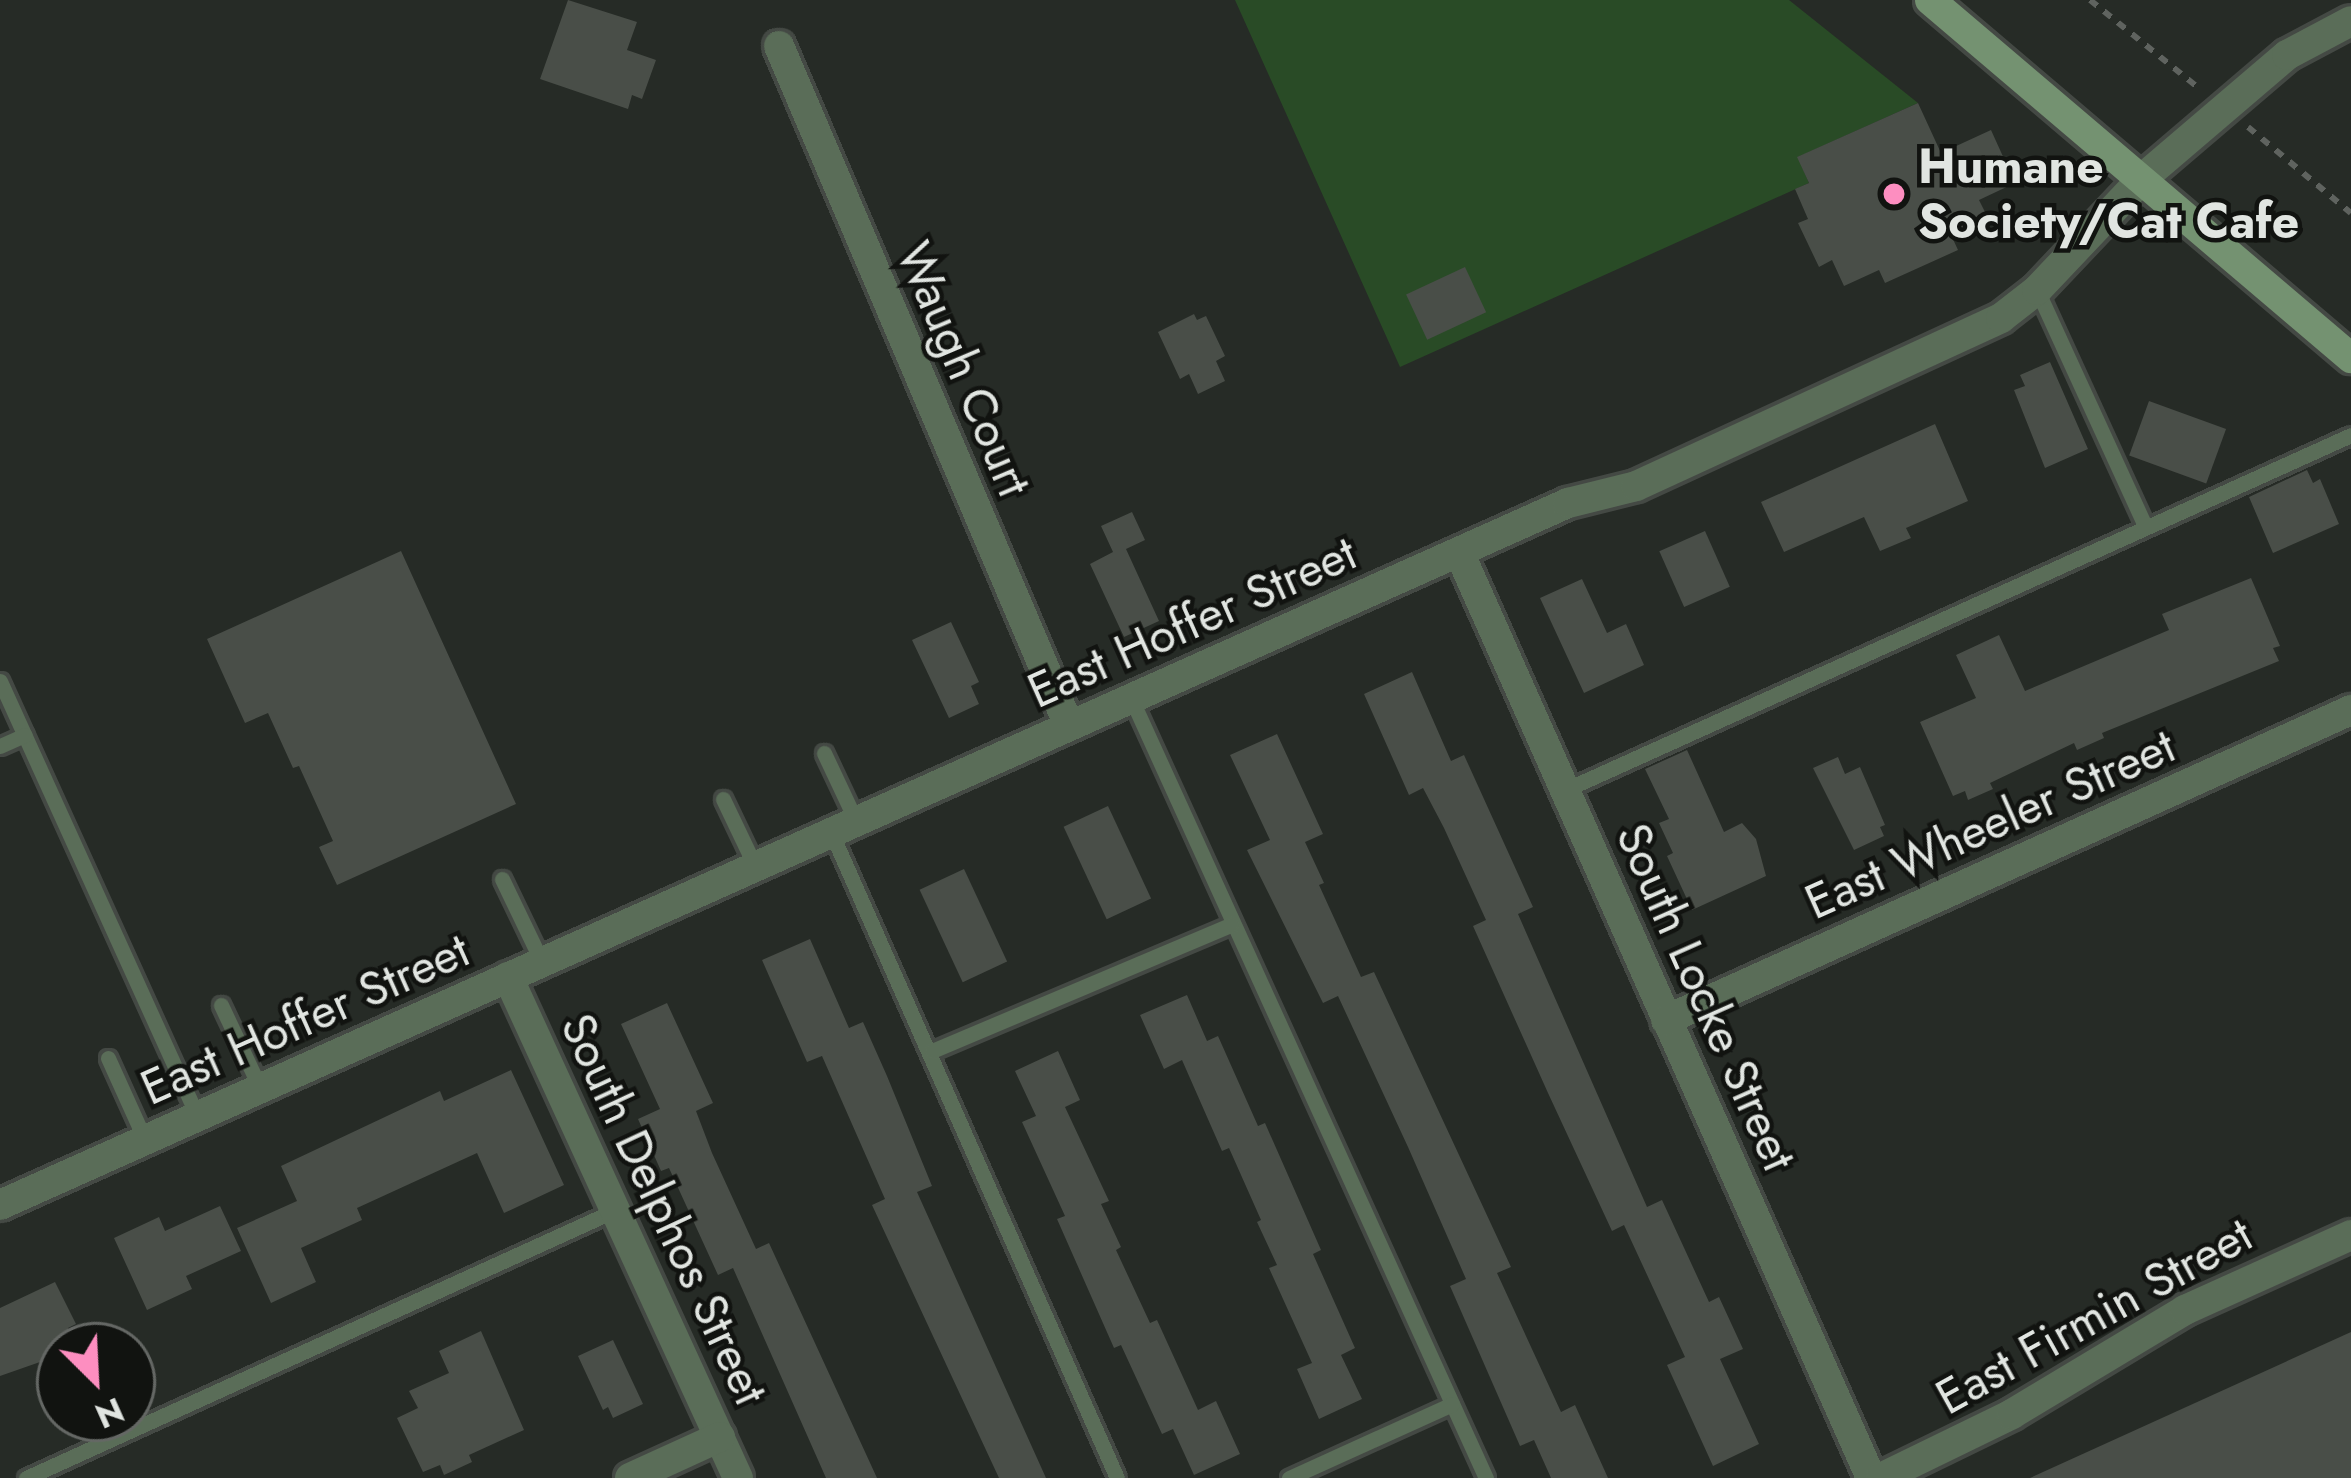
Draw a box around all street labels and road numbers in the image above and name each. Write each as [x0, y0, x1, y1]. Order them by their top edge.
street label: Waugh Court [885, 233, 1043, 505]
street label: East Hoffer Street [1019, 524, 1365, 720]
street label: East Wheeler Street [1796, 717, 2184, 931]
street label: South Locke Street [1604, 815, 1808, 1179]
street label: East Hoffer Street [132, 921, 478, 1117]
street label: South Delphos Street [548, 1005, 780, 1413]
street label: East Firmin Street [1926, 1206, 2262, 1426]

